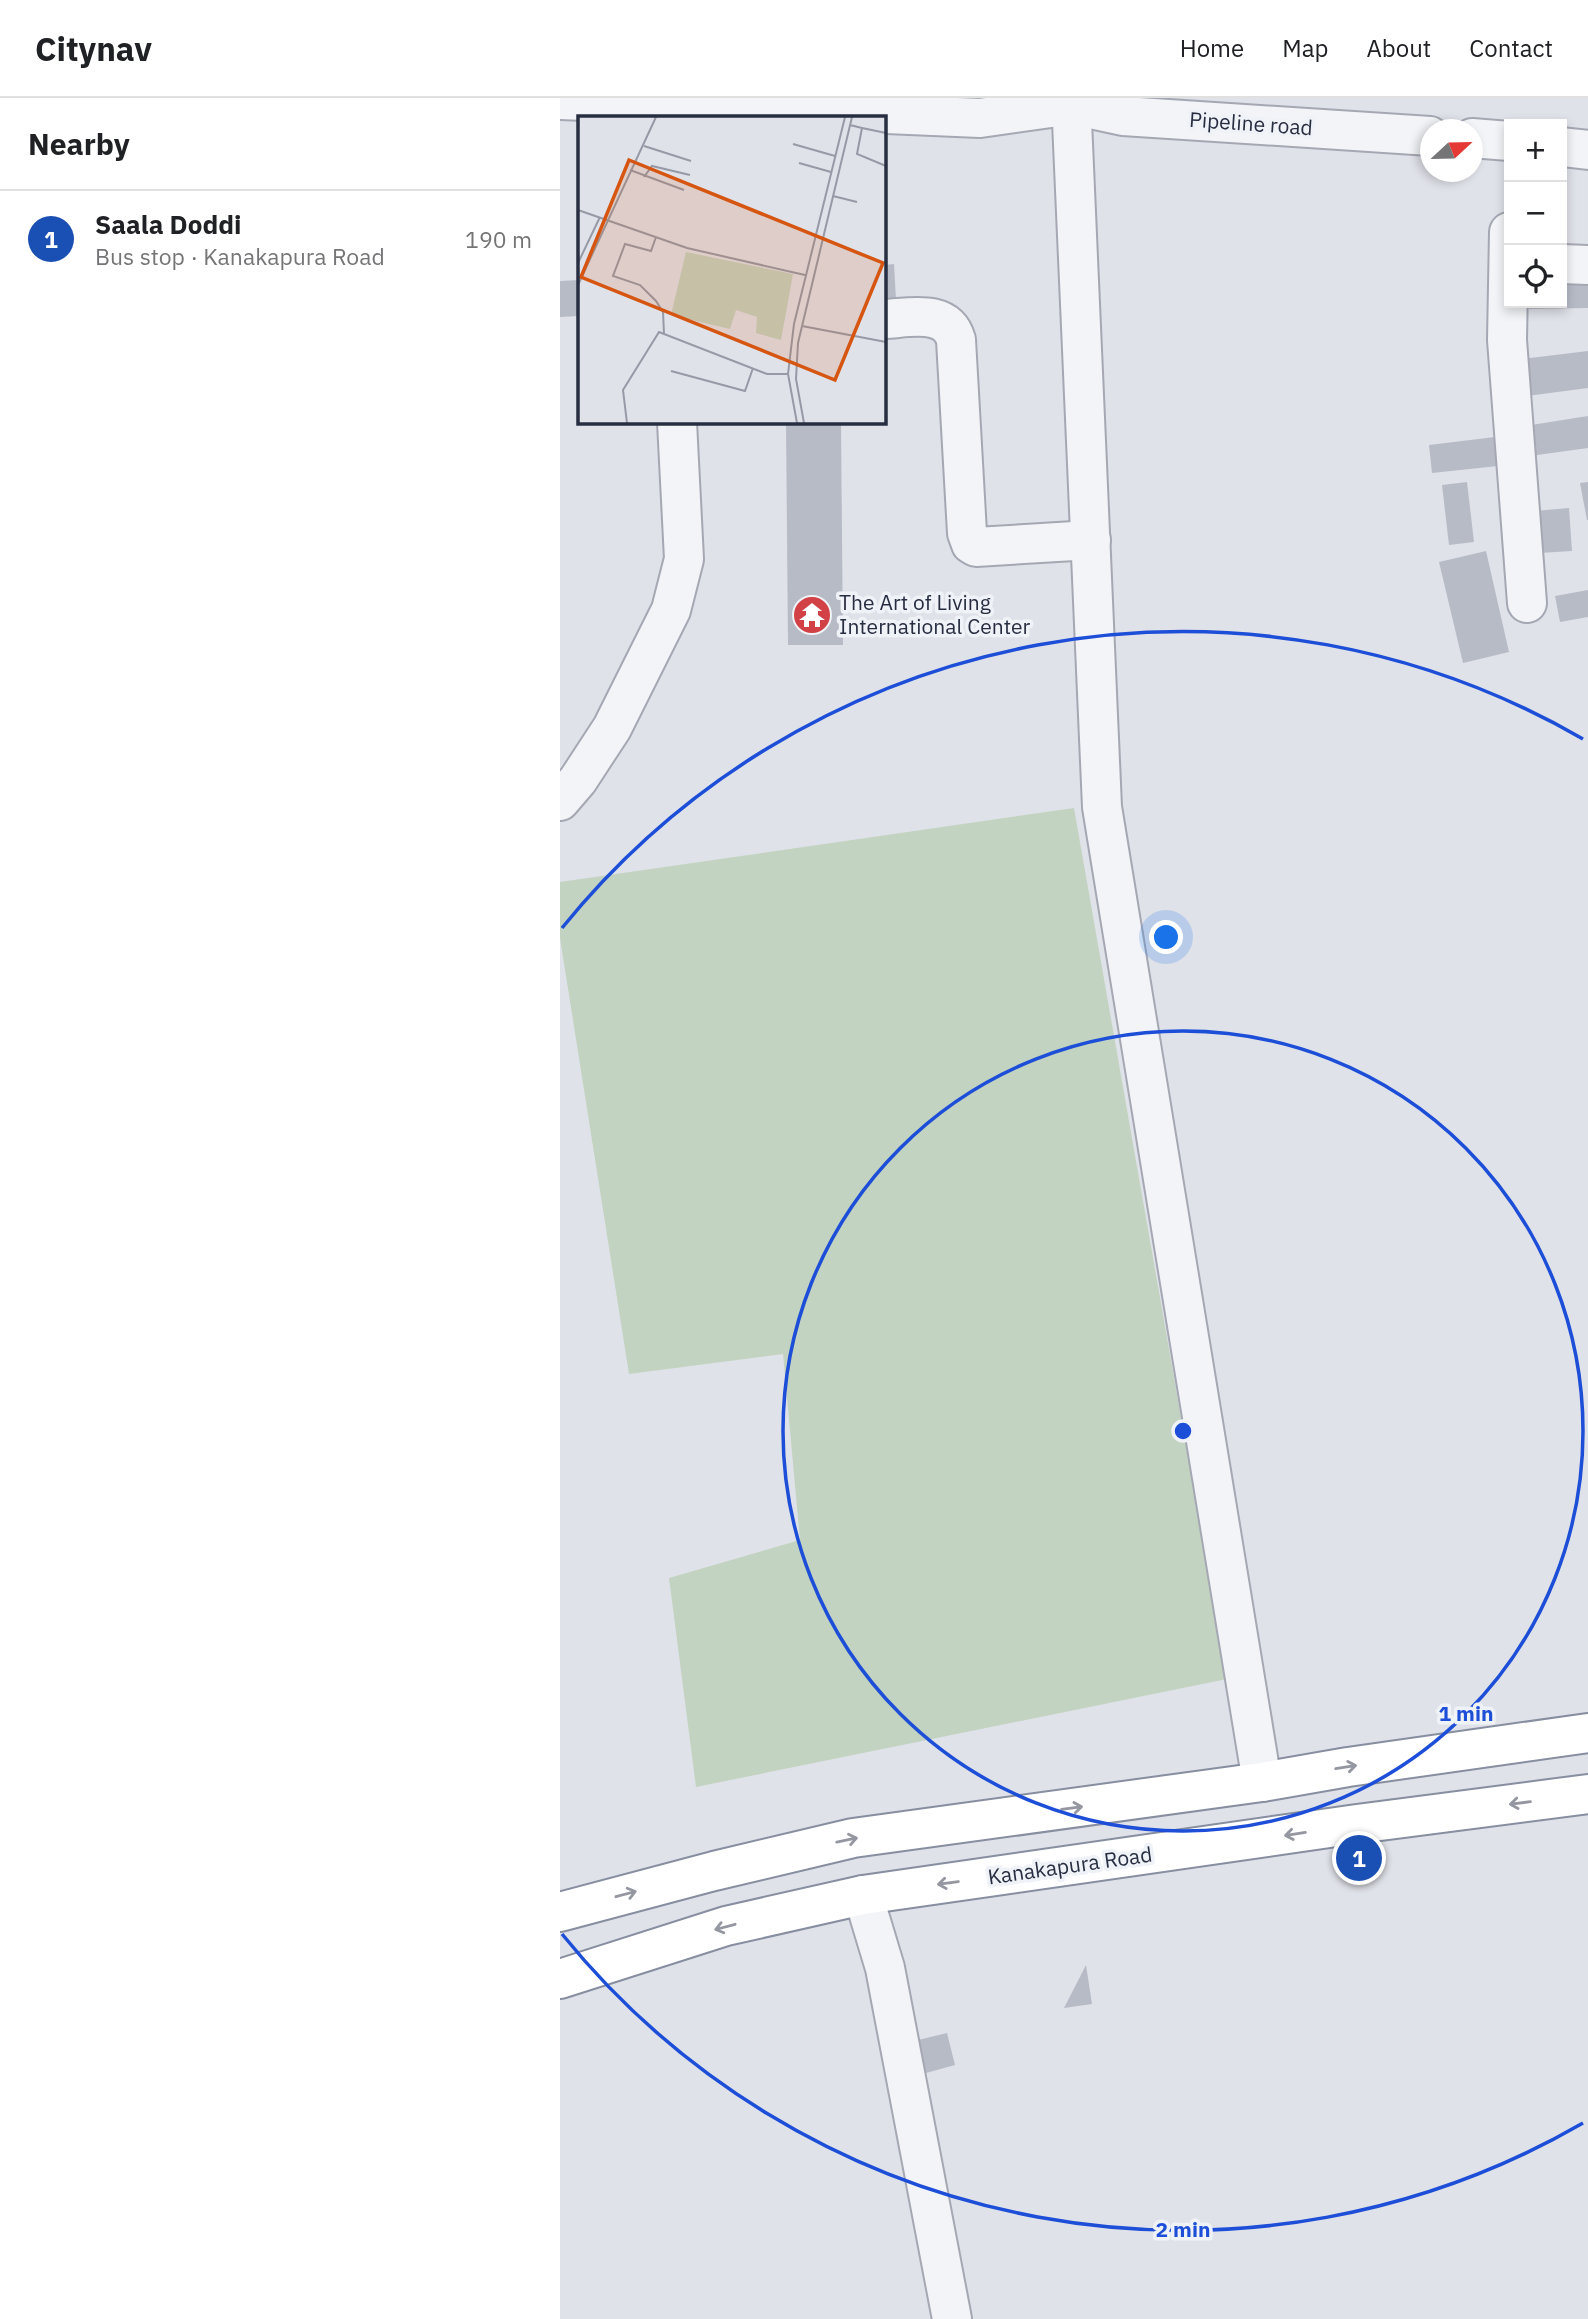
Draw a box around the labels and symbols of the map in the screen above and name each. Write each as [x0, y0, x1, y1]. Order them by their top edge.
street label: Pipeline road [1188, 105, 1314, 141]
inset map [578, 116, 886, 424]
north arrow [1420, 119, 1483, 182]
place label: The Art of Living International Center [839, 588, 1030, 640]
temple icon: The Art of Living International Center [791, 594, 833, 636]
your location [1149, 920, 1183, 954]
centre of rings [1171, 1419, 1195, 1443]
text: 1 min [1439, 1699, 1493, 1727]
one-way arrow [1334, 1760, 1356, 1773]
one-way arrow [1509, 1796, 1532, 1809]
one-way arrow [1060, 1801, 1083, 1814]
one-way arrow [1284, 1828, 1307, 1841]
one-way arrow [835, 1832, 858, 1846]
pin: 1 [1336, 1832, 1382, 1884]
street label: Kanakapura Road [986, 1840, 1154, 1890]
one-way arrow [938, 1877, 960, 1890]
one-way arrow [614, 1887, 637, 1900]
one-way arrow [715, 1921, 737, 1934]
text: 2 min [1156, 2215, 1210, 2243]

